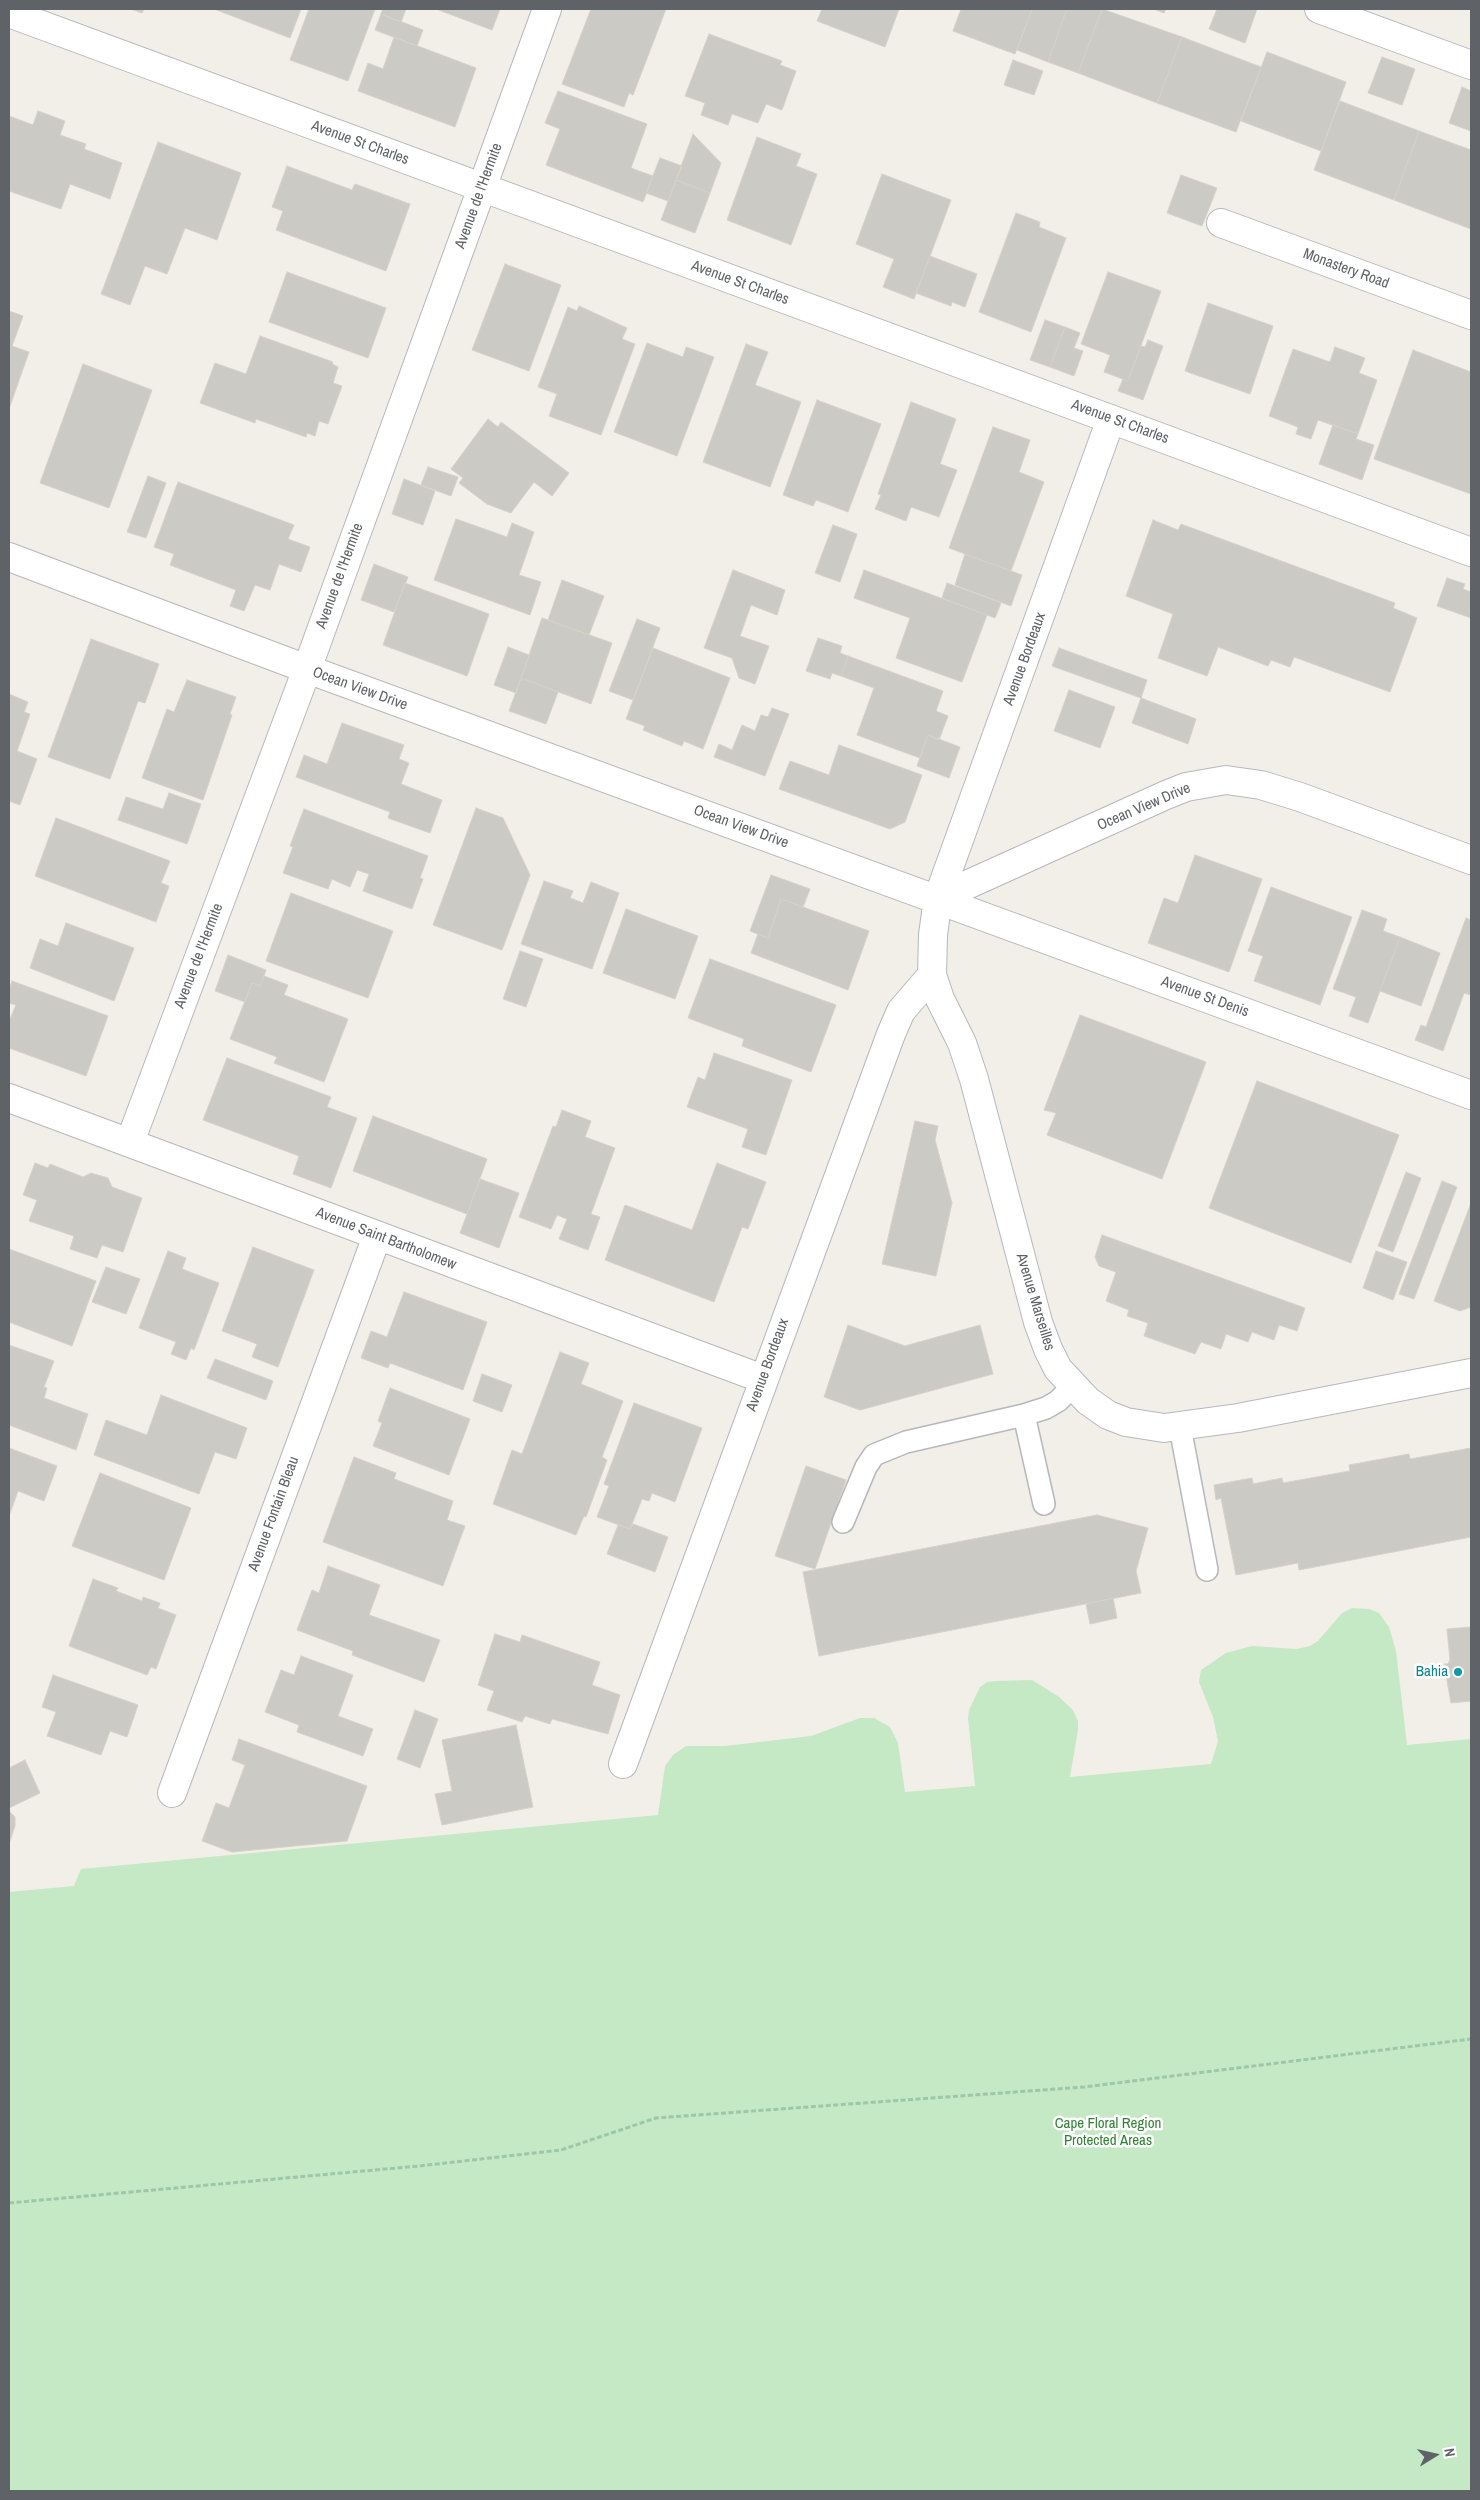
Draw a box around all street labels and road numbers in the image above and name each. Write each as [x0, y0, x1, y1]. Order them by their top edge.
street label: Avenue St Charles [309, 117, 411, 169]
street label: Avenue de l'Hermite [452, 141, 506, 251]
street label: Monastery Road [1301, 245, 1391, 293]
street label: Avenue St Charles [689, 257, 791, 309]
street label: Avenue St Charles [1069, 396, 1171, 448]
street label: Avenue de l'Hermite [313, 521, 367, 631]
street label: Avenue Bordeaux [1000, 610, 1050, 708]
street label: Ocean View Drive [310, 664, 410, 714]
street label: Ocean View Drive [1095, 779, 1193, 835]
street label: Ocean View Drive [691, 802, 791, 852]
street label: Avenue de l'Hermite [171, 901, 227, 1011]
street label: Avenue St Denis [1159, 973, 1251, 1021]
street label: Avenue Saint Bartholomew [313, 1204, 459, 1274]
street label: Avenue Marseilles [1012, 1251, 1058, 1353]
street label: Avenue Bordeaux [743, 1316, 793, 1414]
street label: Avenue Fontain Bleau [245, 1454, 303, 1574]

